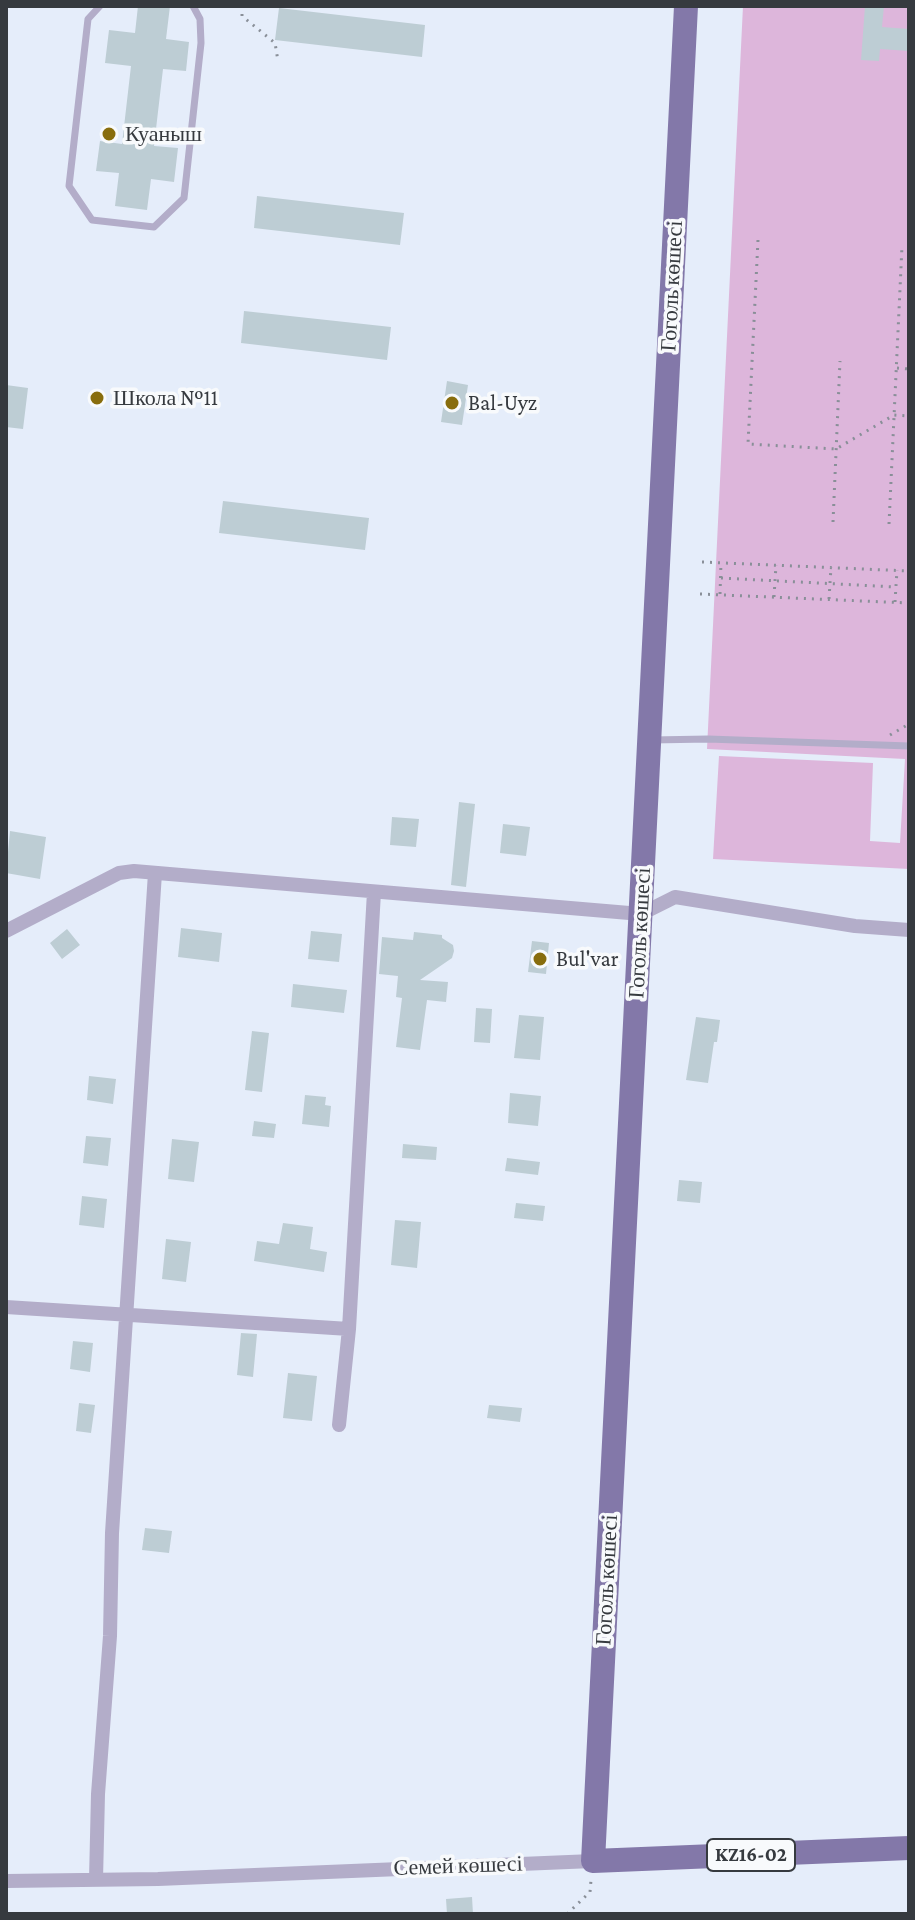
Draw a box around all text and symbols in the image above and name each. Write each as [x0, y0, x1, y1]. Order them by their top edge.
place label: Куаныш [125, 121, 202, 147]
marker: Куаныш [100, 125, 118, 143]
street label: Гоголь көшесі [655, 220, 689, 352]
place label: Школа №11 [113, 385, 218, 411]
marker: Школа №11 [88, 389, 106, 407]
place label: Bal-Uyz [468, 390, 537, 416]
marker: Bal-Uyz [443, 394, 461, 412]
street label: Гоголь көшесі [623, 867, 657, 999]
place label: Bul'var [556, 946, 618, 972]
marker: Bul'var [531, 950, 549, 968]
street label: Гоголь көшесі [590, 1514, 624, 1646]
road number: KZ16-02 [707, 1839, 795, 1871]
street label: Семей көшесі [393, 1851, 523, 1881]

